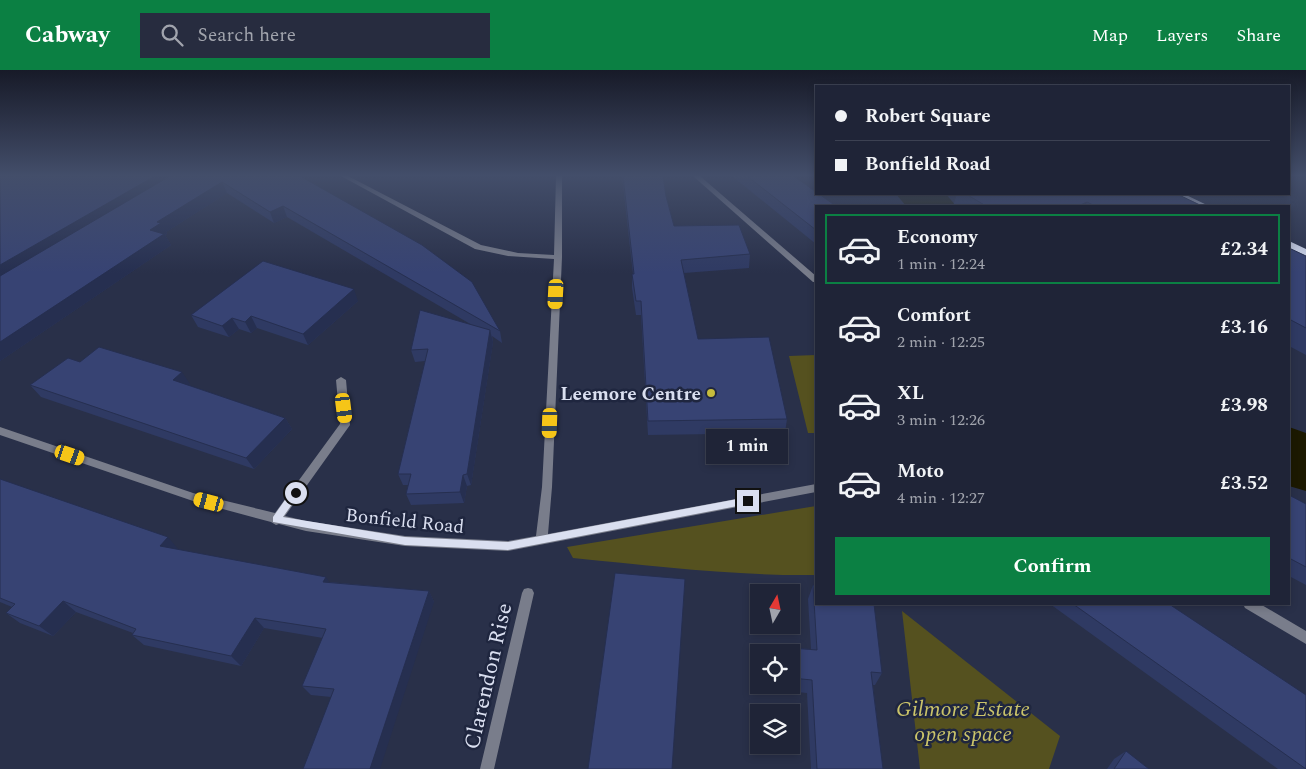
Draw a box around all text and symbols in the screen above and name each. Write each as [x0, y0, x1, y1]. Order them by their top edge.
search box [140, 13, 490, 58]
text: Cabway [25, 17, 110, 53]
icon: search [158, 21, 186, 49]
text: Search here [198, 21, 296, 50]
text: Map [1092, 22, 1128, 49]
text: Layers [1156, 22, 1208, 49]
text: Share [1236, 22, 1281, 49]
text: Robert Square [865, 102, 991, 131]
text: Bonfield Road [865, 150, 991, 179]
text: Economy [897, 223, 978, 252]
icon: car [837, 227, 882, 272]
text: £2.34 [1220, 235, 1268, 264]
text: 1 min · 12:24 [897, 252, 985, 276]
car [547, 279, 564, 309]
text: Comfort [897, 301, 971, 330]
icon: car [837, 305, 882, 350]
text: £3.16 [1220, 313, 1268, 342]
text: 2 min · 12:25 [897, 330, 985, 354]
text: XL [897, 379, 924, 408]
place label: Leemore Centre [560, 380, 701, 409]
icon: car [837, 383, 882, 428]
marker: Leemore Centre [705, 387, 717, 399]
text: £3.98 [1220, 391, 1268, 420]
car [334, 392, 353, 424]
car [541, 408, 558, 438]
text: 3 min · 12:26 [897, 408, 985, 432]
callout: 1 min [707, 428, 789, 464]
text: 1 min [726, 434, 768, 458]
car [53, 443, 86, 467]
text: Moto [897, 457, 944, 486]
icon: car [837, 461, 882, 506]
text: £3.52 [1220, 469, 1268, 498]
route start [285, 482, 307, 504]
text: 4 min · 12:27 [897, 486, 985, 510]
route end [737, 490, 759, 512]
car [192, 491, 225, 513]
street label: Bonfield Road [344, 501, 466, 542]
button: Confirm [835, 537, 1270, 595]
north arrow [750, 584, 800, 634]
map controls [750, 584, 800, 754]
street label: Clarendon Rise [456, 600, 521, 753]
button: locate [750, 644, 800, 694]
park label: Gilmore Estate open space [896, 693, 1030, 751]
button: layers [750, 704, 800, 754]

